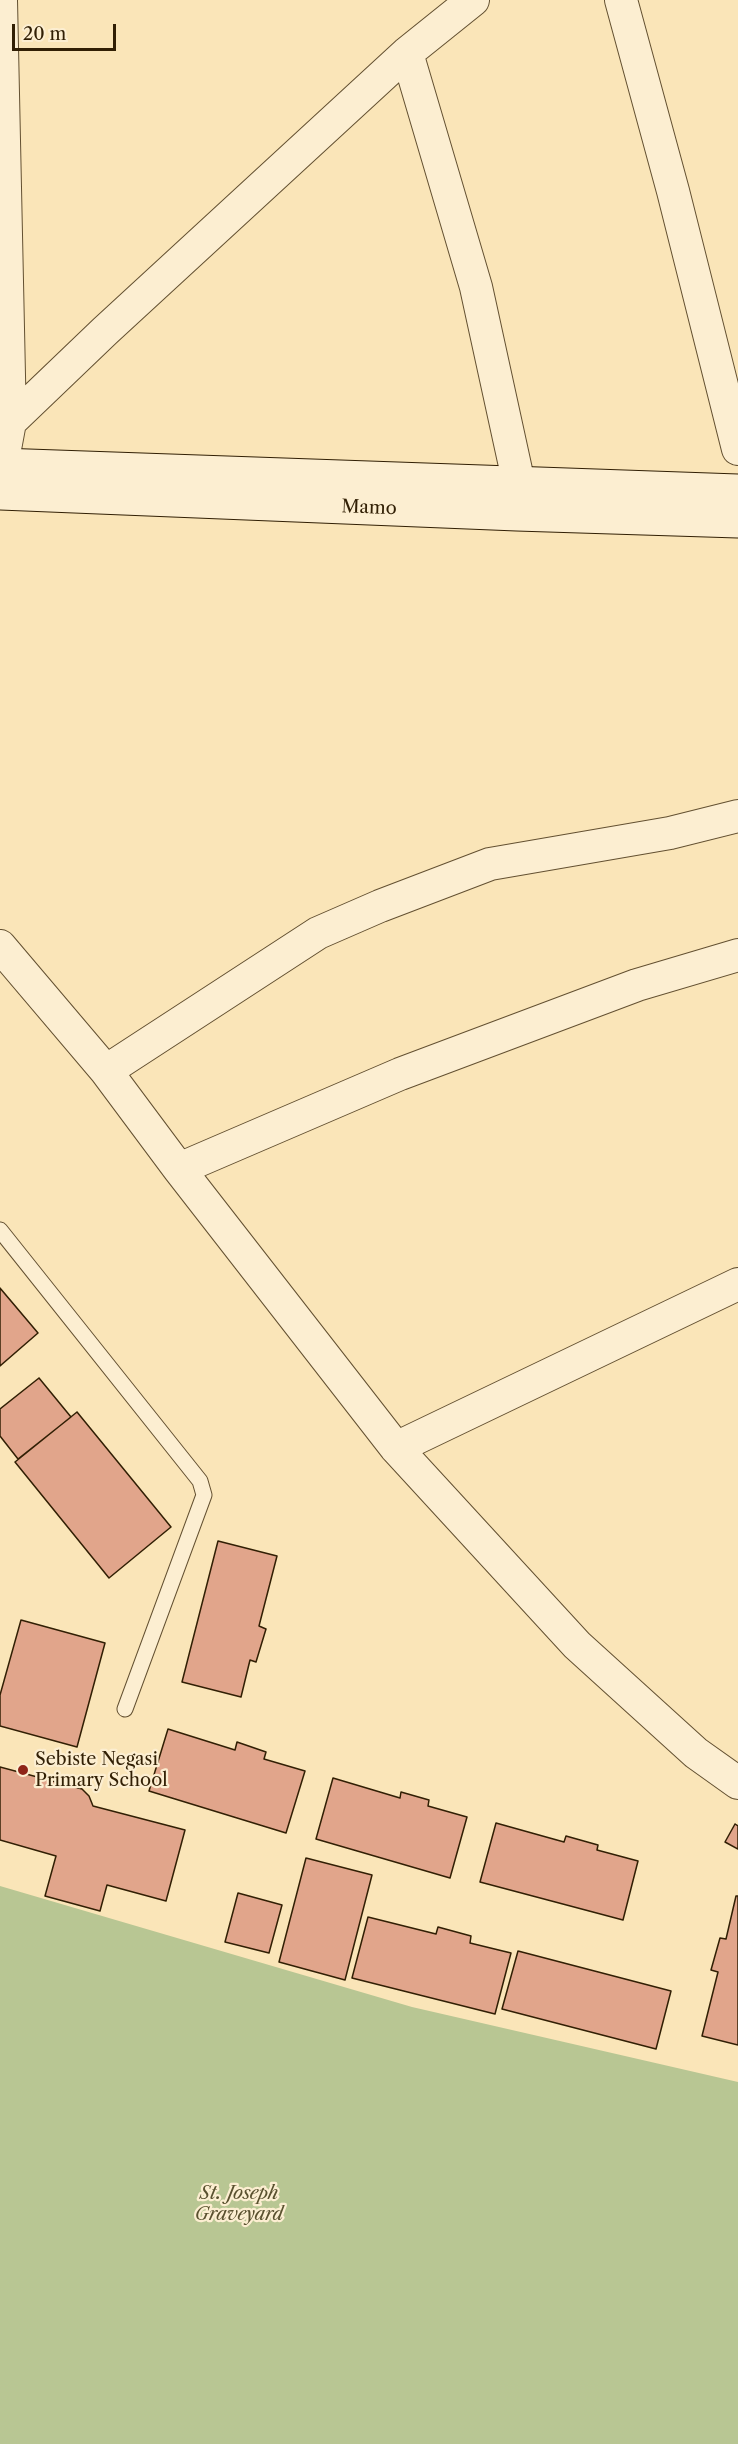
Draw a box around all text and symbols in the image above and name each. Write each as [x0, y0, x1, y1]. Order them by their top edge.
scale bar [15, 12, 118, 50]
text: 20 m [23, 23, 66, 45]
street label: Mamo [341, 496, 397, 520]
place label: Sebiste Negasi Primary School [35, 1749, 168, 1792]
marker: Sebiste Negasi Primary School [16, 1763, 30, 1777]
park label: St. Joseph Graveyard [195, 2183, 283, 2226]

